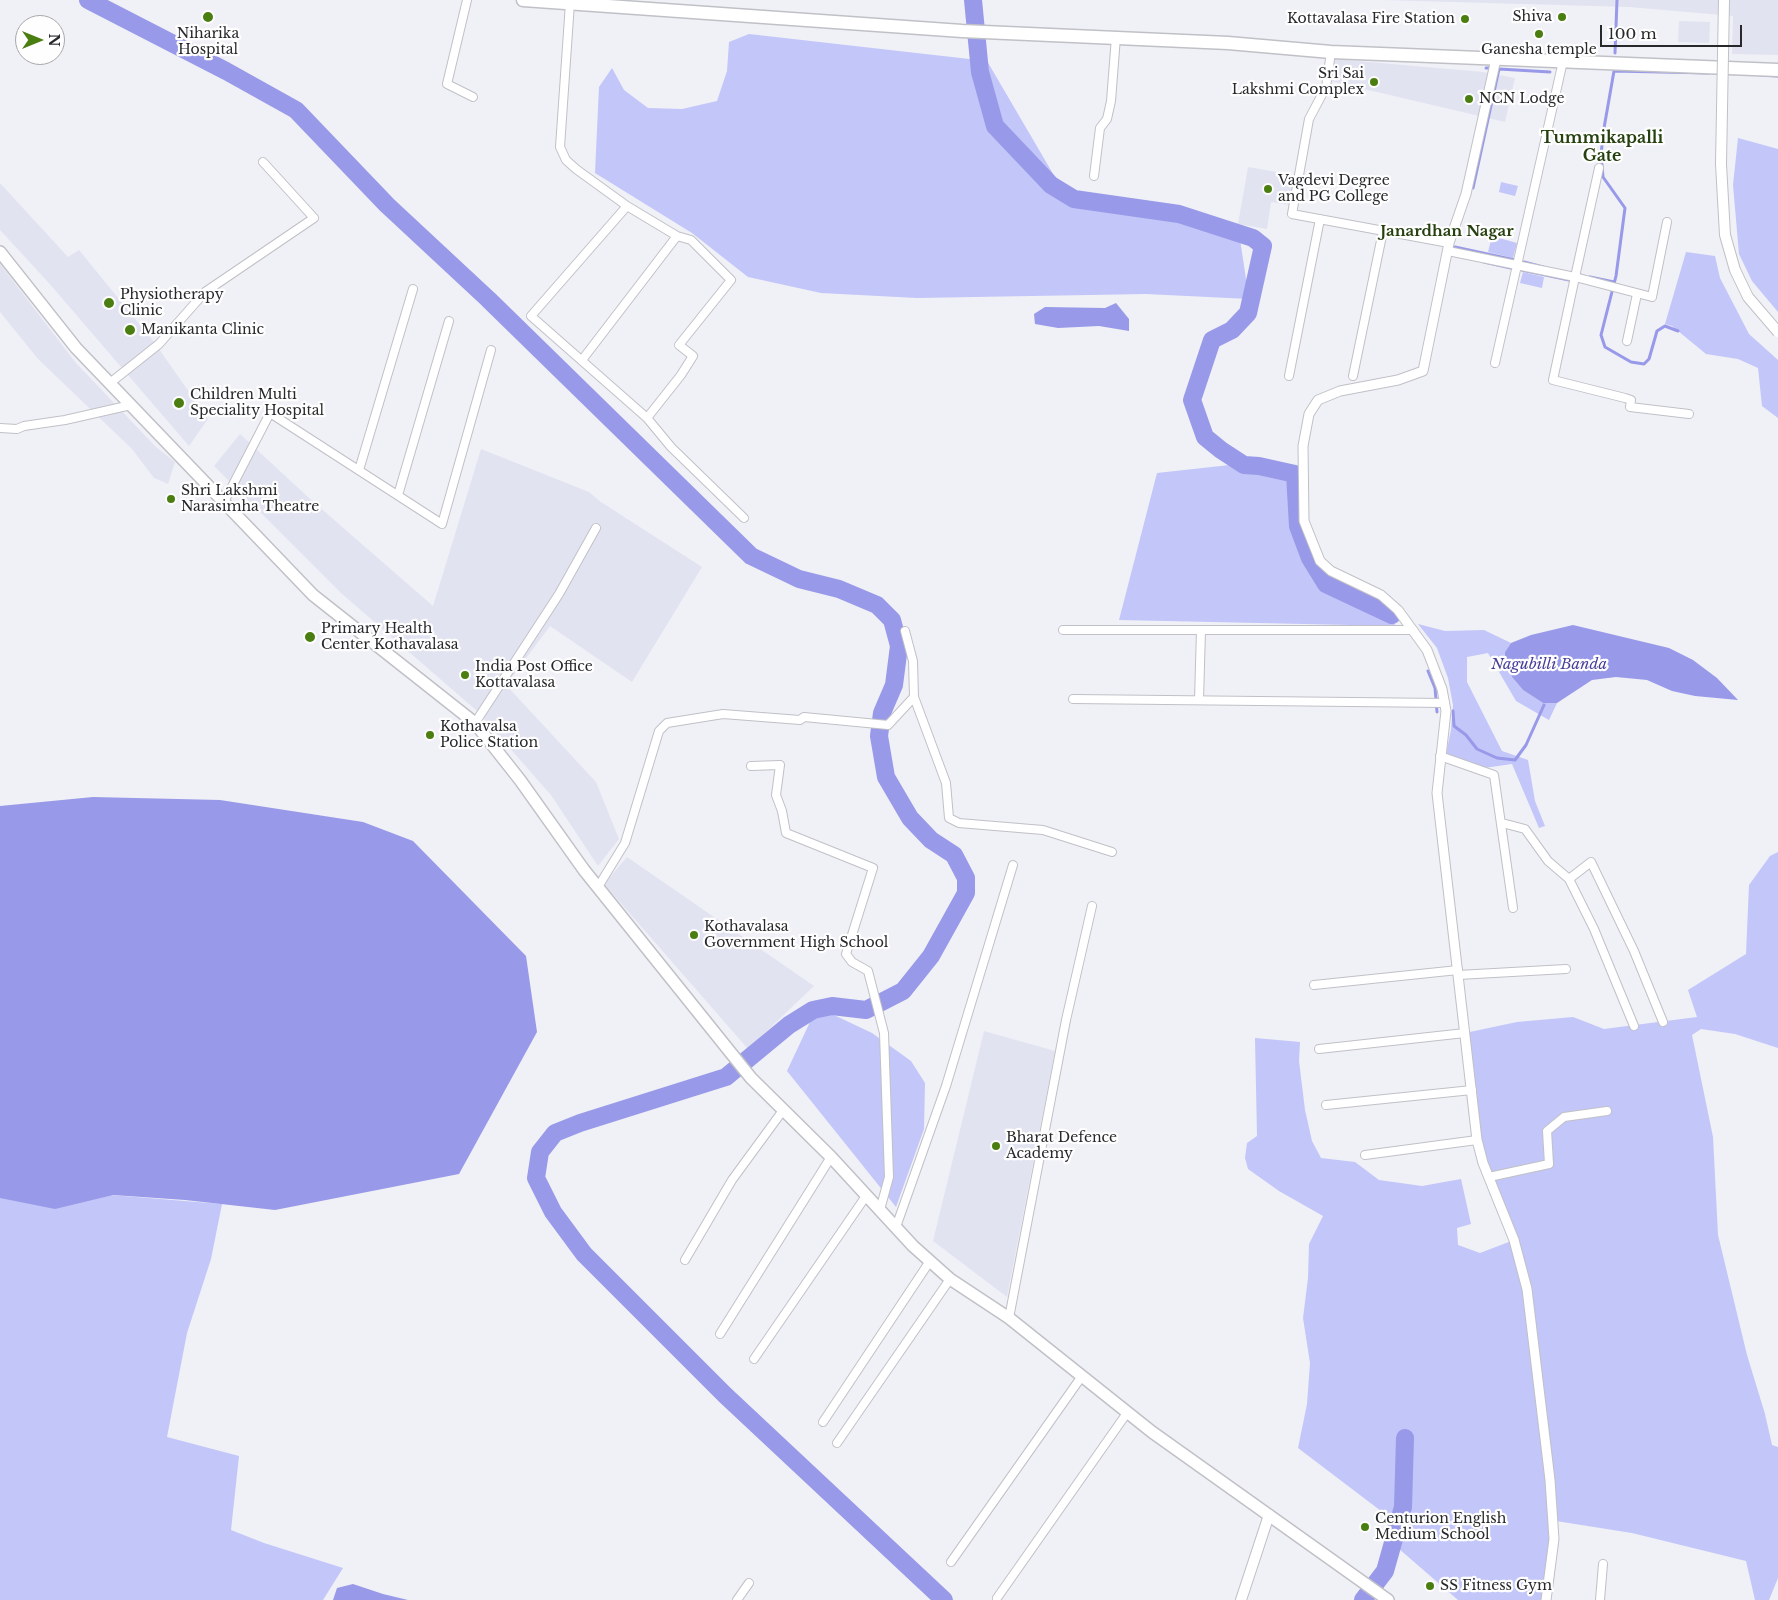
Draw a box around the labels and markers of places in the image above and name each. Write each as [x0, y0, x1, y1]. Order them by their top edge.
place label: Shiva [1512, 9, 1552, 25]
marker: Niharika Hospital [201, 10, 215, 24]
place label: Kottavalasa Fire Station [1287, 11, 1455, 27]
marker: Shiva [1556, 11, 1568, 23]
marker: Kottavalasa Fire Station [1459, 13, 1471, 25]
place label: Niharika Hospital [177, 26, 239, 58]
marker: Ganesha temple [1533, 28, 1545, 40]
place label: Ganesha temple [1481, 42, 1597, 58]
place label: Sri Sai Lakshmi Complex [1232, 66, 1364, 98]
marker: Sri Sai Lakshmi Complex [1368, 76, 1380, 88]
place label: NCN Lodge [1479, 91, 1564, 107]
marker: NCN Lodge [1463, 93, 1475, 105]
place label: Vagdevi Degree and PG College [1278, 173, 1390, 206]
marker: Vagdevi Degree and PG College [1262, 183, 1274, 195]
place label: Physiotherapy Clinic [120, 287, 224, 320]
marker: Physiotherapy Clinic [102, 296, 116, 310]
place label: Manikanta Clinic [141, 322, 264, 338]
marker: Manikanta Clinic [123, 323, 137, 337]
place label: Children Multi Speciality Hospital [190, 387, 324, 420]
marker: Children Multi Speciality Hospital [172, 396, 186, 410]
place label: Shri Lakshmi Narasimha Theatre [181, 483, 319, 516]
marker: Shri Lakshmi Narasimha Theatre [165, 493, 177, 505]
place label: Primary Health Center Kothavalasa [321, 621, 459, 654]
marker: Primary Health Center Kothavalasa [303, 630, 317, 644]
place label: India Post Office Kottavalasa [475, 659, 593, 692]
marker: India Post Office Kottavalasa [459, 669, 471, 681]
place label: Kothavalsa Police Station [440, 719, 538, 752]
marker: Kothavalsa Police Station [424, 729, 436, 741]
place label: Kothavalasa Government High School [704, 919, 888, 952]
marker: Kothavalasa Government High School [688, 929, 700, 941]
place label: Bharat Defence Academy [1006, 1130, 1117, 1162]
marker: Bharat Defence Academy [990, 1140, 1002, 1152]
place label: Centurion English Medium School [1375, 1511, 1506, 1544]
marker: Centurion English Medium School [1359, 1521, 1371, 1533]
place label: SS Fitness Gym [1440, 1578, 1552, 1594]
marker: SS Fitness Gym [1424, 1580, 1436, 1592]

